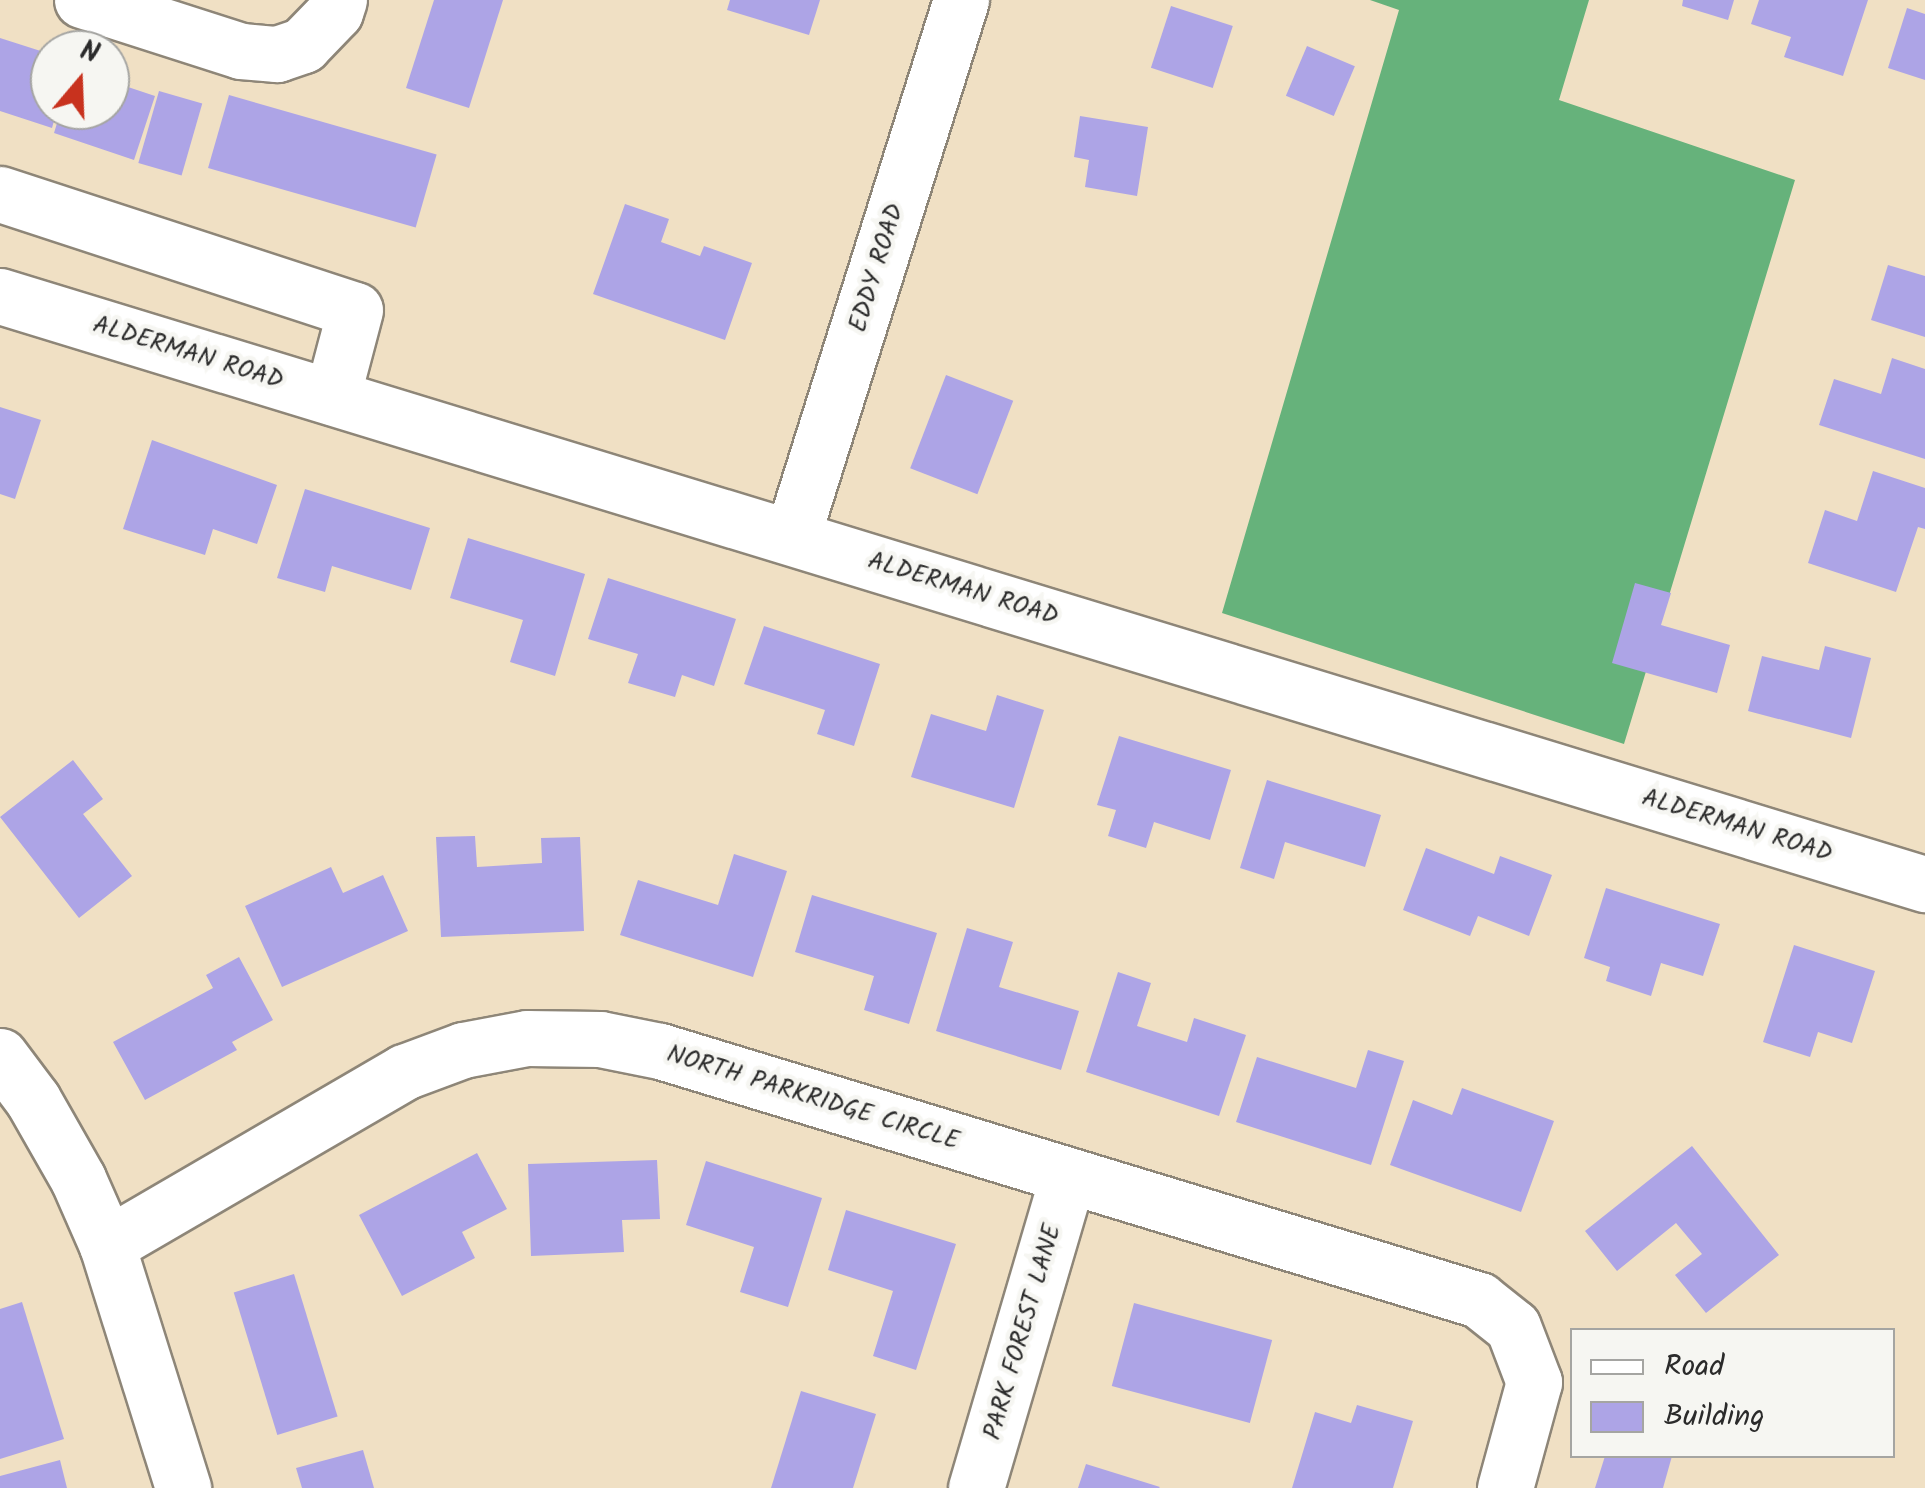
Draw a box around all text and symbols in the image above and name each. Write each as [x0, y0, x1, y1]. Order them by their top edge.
text: N [74, 29, 105, 77]
north arrow [30, 30, 130, 130]
street label: EDDY ROAD [843, 200, 911, 336]
street label: ALDERMAN ROAD [89, 310, 287, 396]
street label: ALDERMAN ROAD [864, 546, 1062, 632]
street label: ALDERMAN ROAD [1638, 783, 1836, 869]
street label: NORTH PARKRIDGE CIRCLE [663, 1039, 963, 1157]
street label: PARK FOREST LANE [978, 1221, 1068, 1443]
legend [1570, 1328, 1895, 1458]
text: Road [1664, 1343, 1724, 1391]
text: Building [1664, 1393, 1764, 1441]

